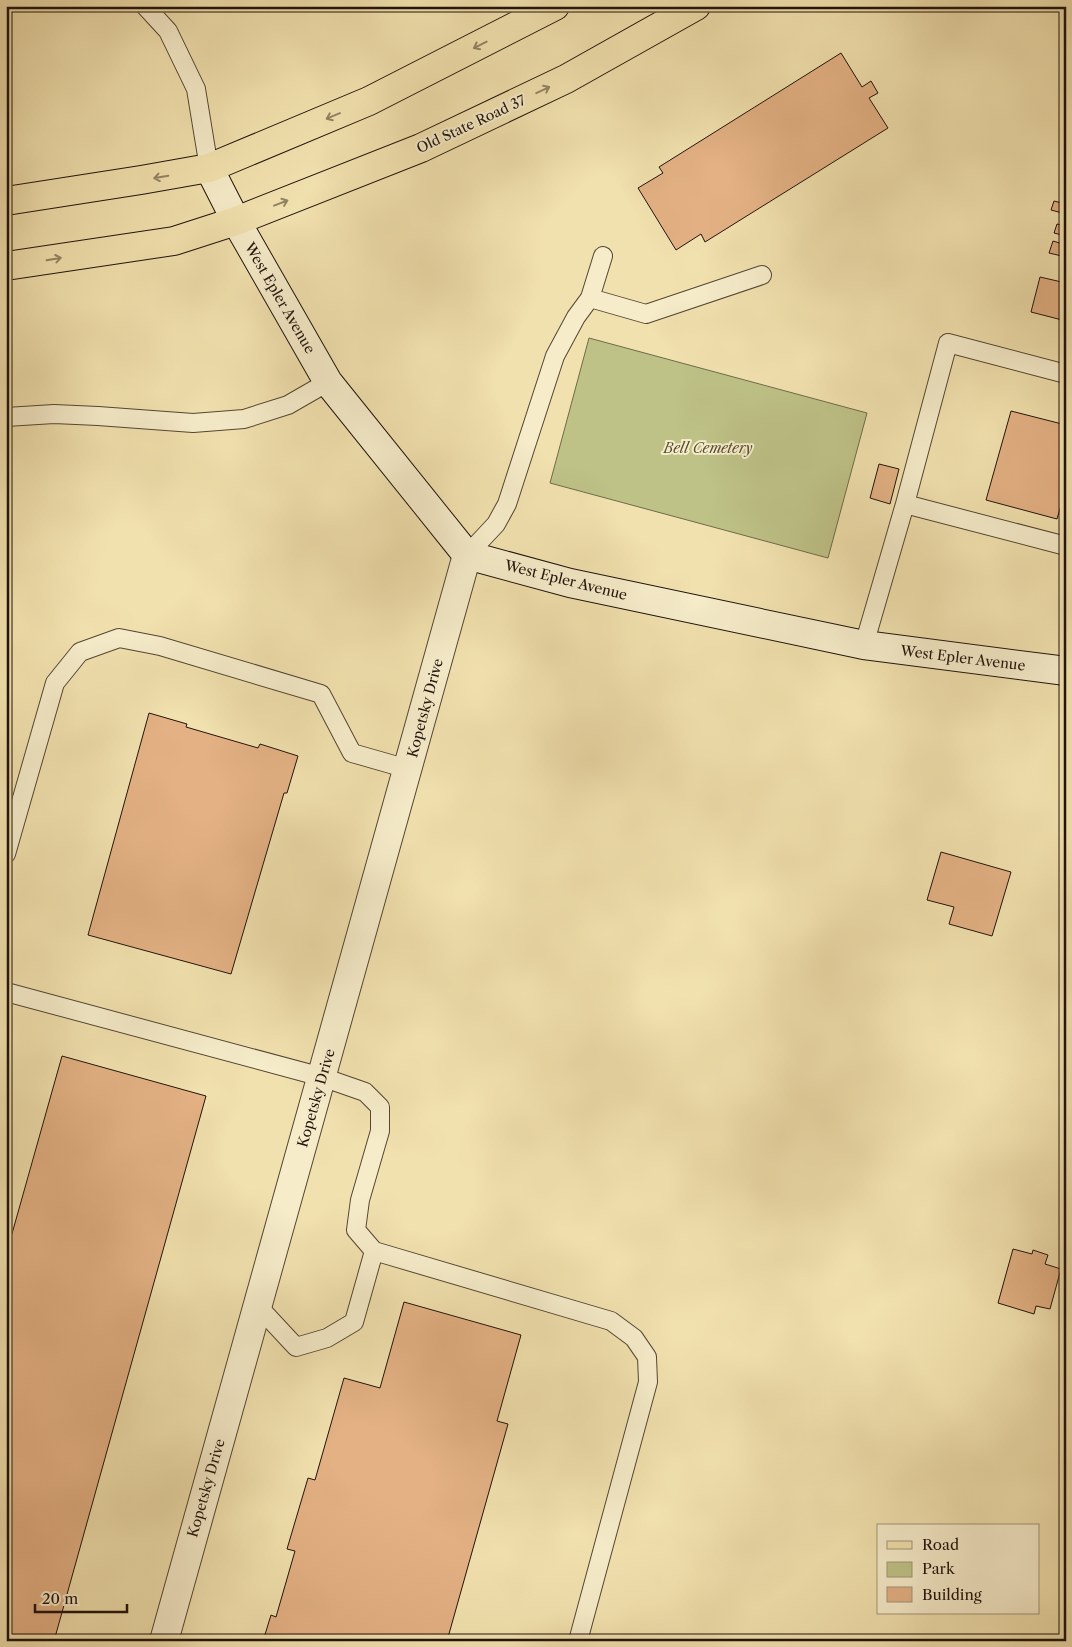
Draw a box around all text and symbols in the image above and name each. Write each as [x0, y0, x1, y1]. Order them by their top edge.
one-way arrow [473, 41, 488, 50]
one-way arrow [535, 85, 550, 95]
street label: Old State Road 37 [414, 91, 528, 157]
one-way arrow [326, 112, 342, 121]
one-way arrow [153, 172, 169, 182]
one-way arrow [274, 198, 289, 207]
street label: West Epler Avenue [240, 238, 319, 357]
one-way arrow [46, 254, 62, 264]
park label: Bell Cemetery [663, 439, 752, 457]
street label: West Epler Avenue [502, 556, 629, 604]
street label: West Epler Avenue [899, 641, 1027, 675]
street label: Kopetsky Drive [403, 656, 447, 760]
street label: Kopetsky Drive [293, 1046, 339, 1149]
street label: Kopetsky Drive [183, 1436, 229, 1539]
legend [877, 1524, 1040, 1614]
text: Road [922, 1535, 959, 1554]
text: Park [922, 1559, 956, 1578]
scale bar [35, 1582, 128, 1614]
text: Building [922, 1585, 982, 1604]
text: 20 m [42, 1589, 78, 1608]

